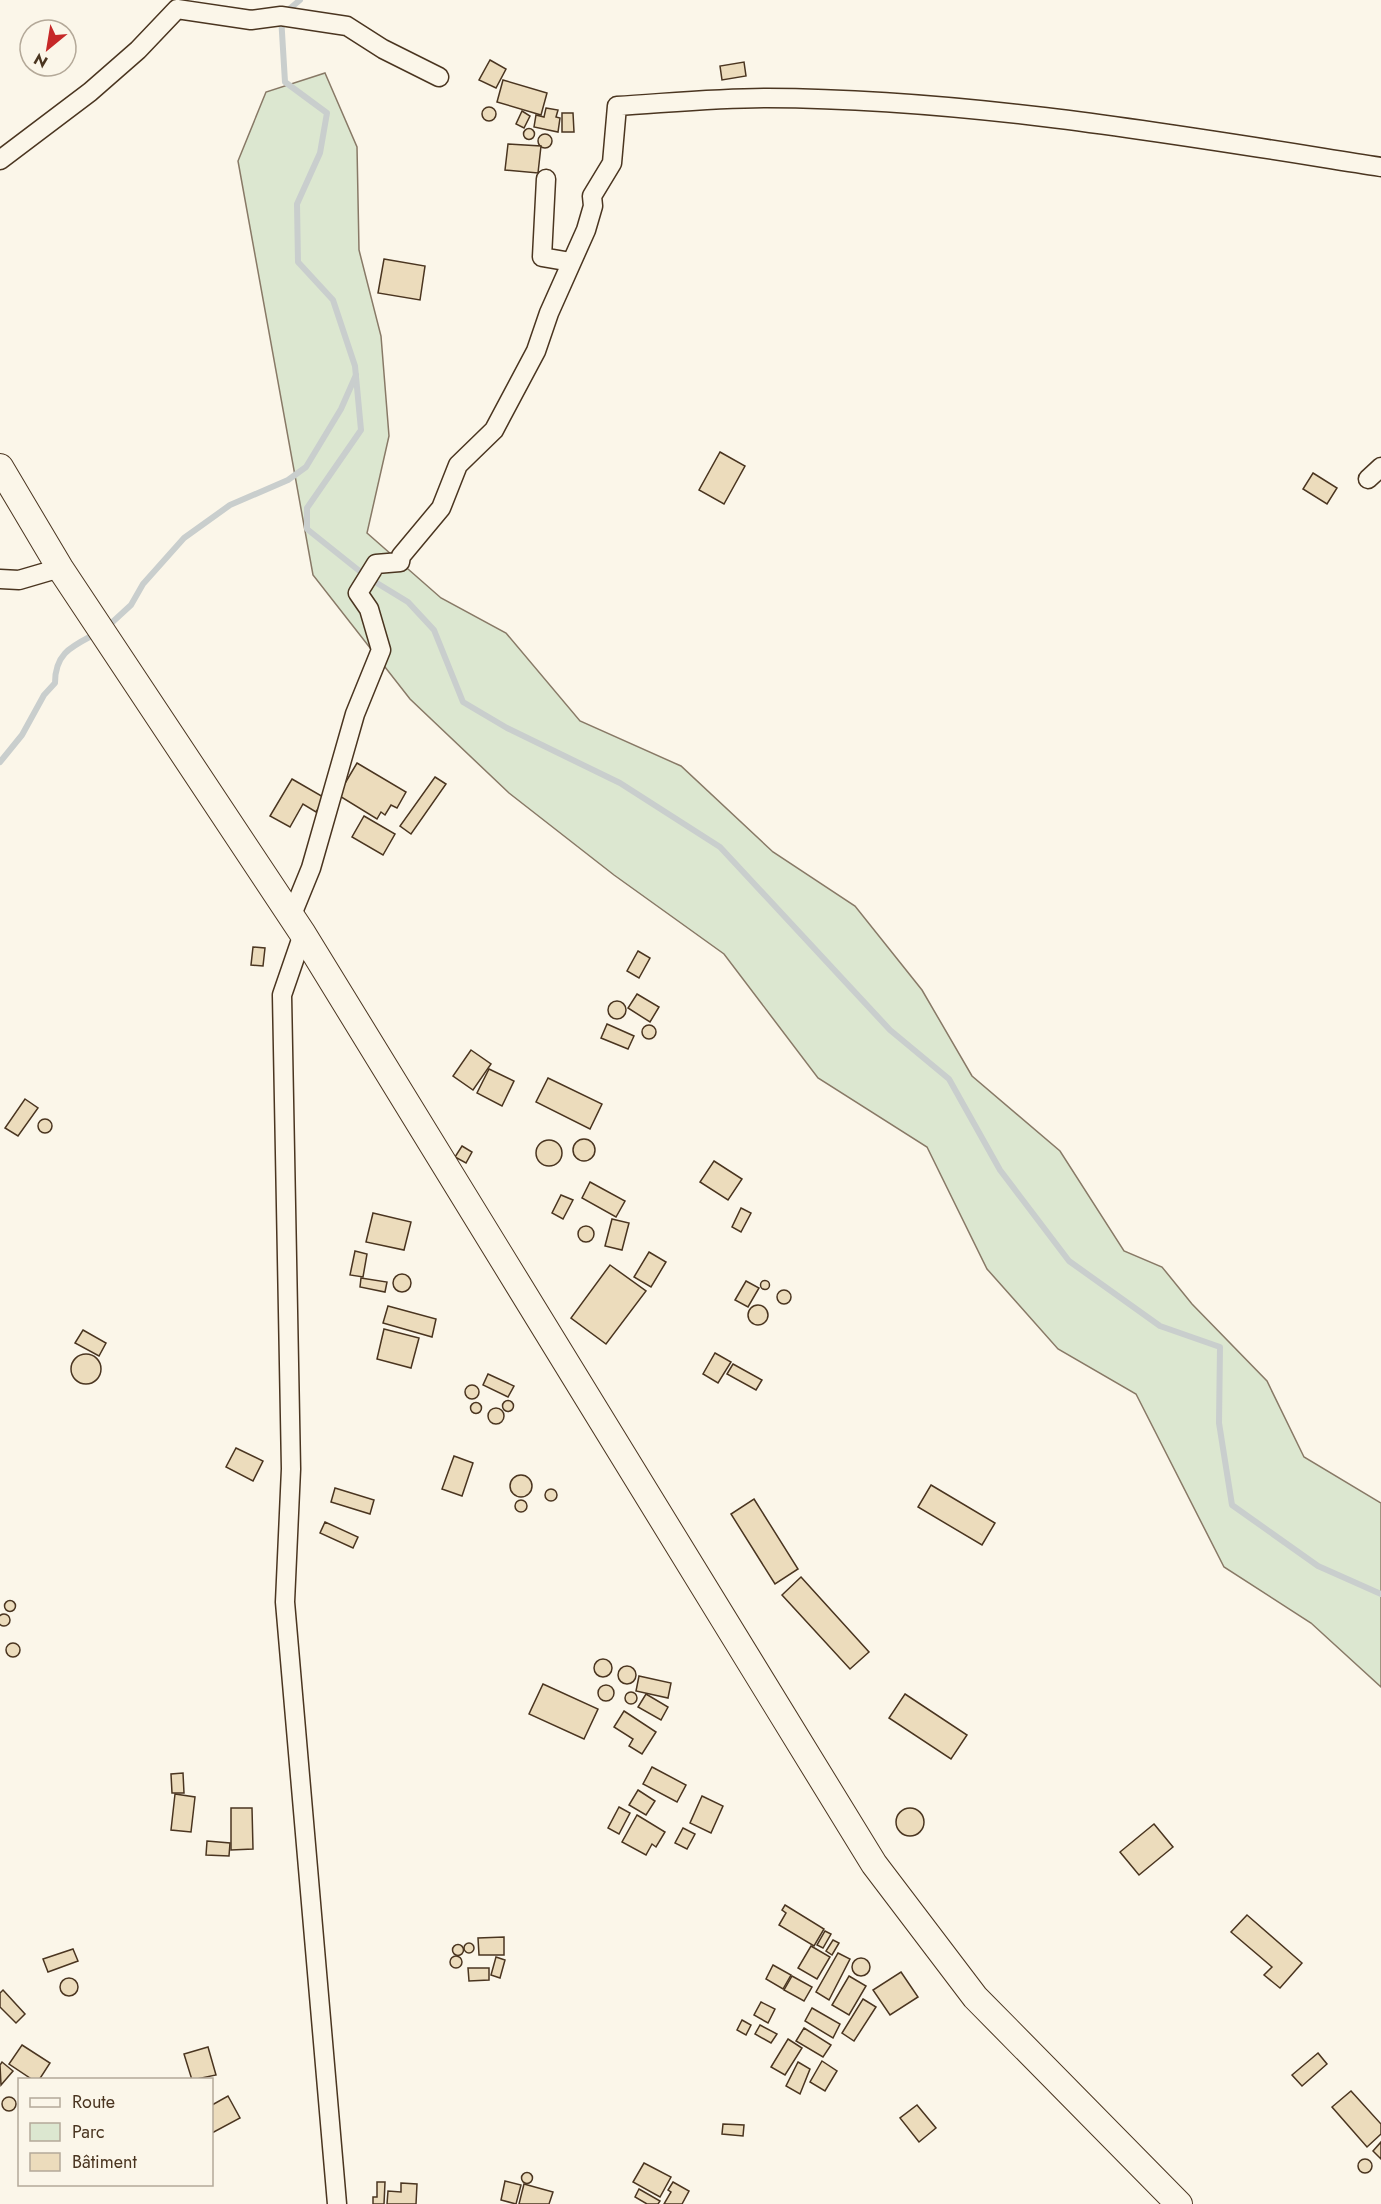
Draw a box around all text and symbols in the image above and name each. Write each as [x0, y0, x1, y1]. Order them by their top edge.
north arrow [18, 18, 78, 78]
text: N [29, 47, 52, 74]
legend [18, 2078, 213, 2186]
text: Route [72, 2089, 115, 2115]
text: Parc [72, 2119, 105, 2145]
text: Bâtiment [72, 2149, 138, 2175]

